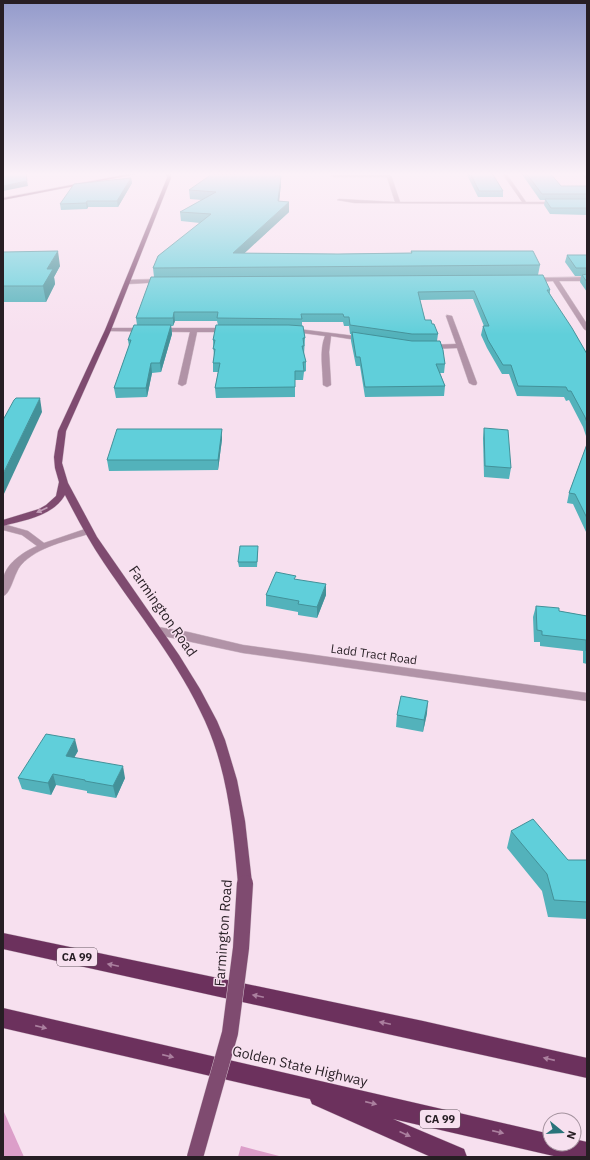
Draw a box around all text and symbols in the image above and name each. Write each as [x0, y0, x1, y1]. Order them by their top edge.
one-way arrow [37, 507, 48, 513]
street label: Farmington Road [125, 562, 201, 660]
street label: Ladd Tract Road [330, 641, 418, 667]
street label: Farmington Road [210, 879, 236, 987]
road number: CA 99 [57, 948, 97, 966]
one-way arrow [107, 962, 119, 968]
one-way arrow [252, 993, 264, 999]
one-way arrow [379, 1019, 391, 1025]
one-way arrow [35, 1025, 47, 1031]
street label: Golden State Highway [230, 1042, 370, 1090]
one-way arrow [162, 1054, 174, 1060]
one-way arrow [543, 1056, 555, 1062]
one-way arrow [365, 1100, 377, 1106]
road number: CA 99 [420, 1110, 460, 1128]
north arrow [542, 1112, 582, 1152]
text: N [564, 1129, 579, 1141]
one-way arrow [492, 1130, 504, 1136]
one-way arrow [399, 1132, 411, 1138]

